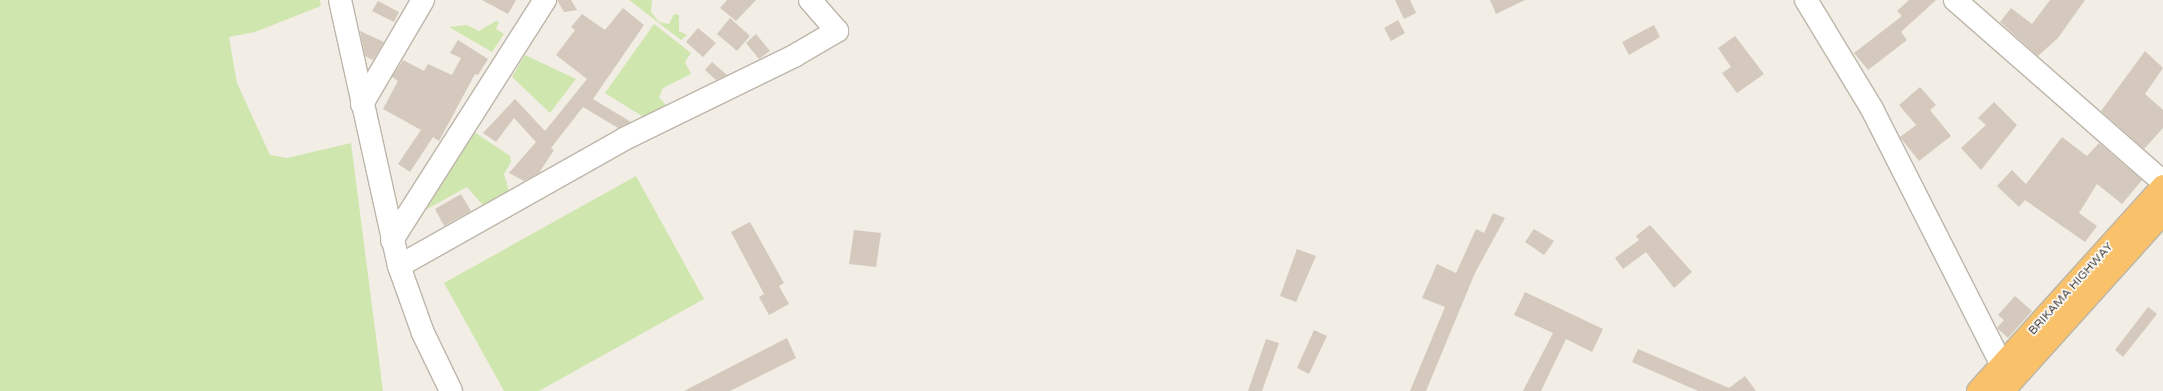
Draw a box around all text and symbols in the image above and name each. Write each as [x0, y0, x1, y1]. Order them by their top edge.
street label: BRIKAMA HIGHWAY [2026, 240, 2116, 338]

